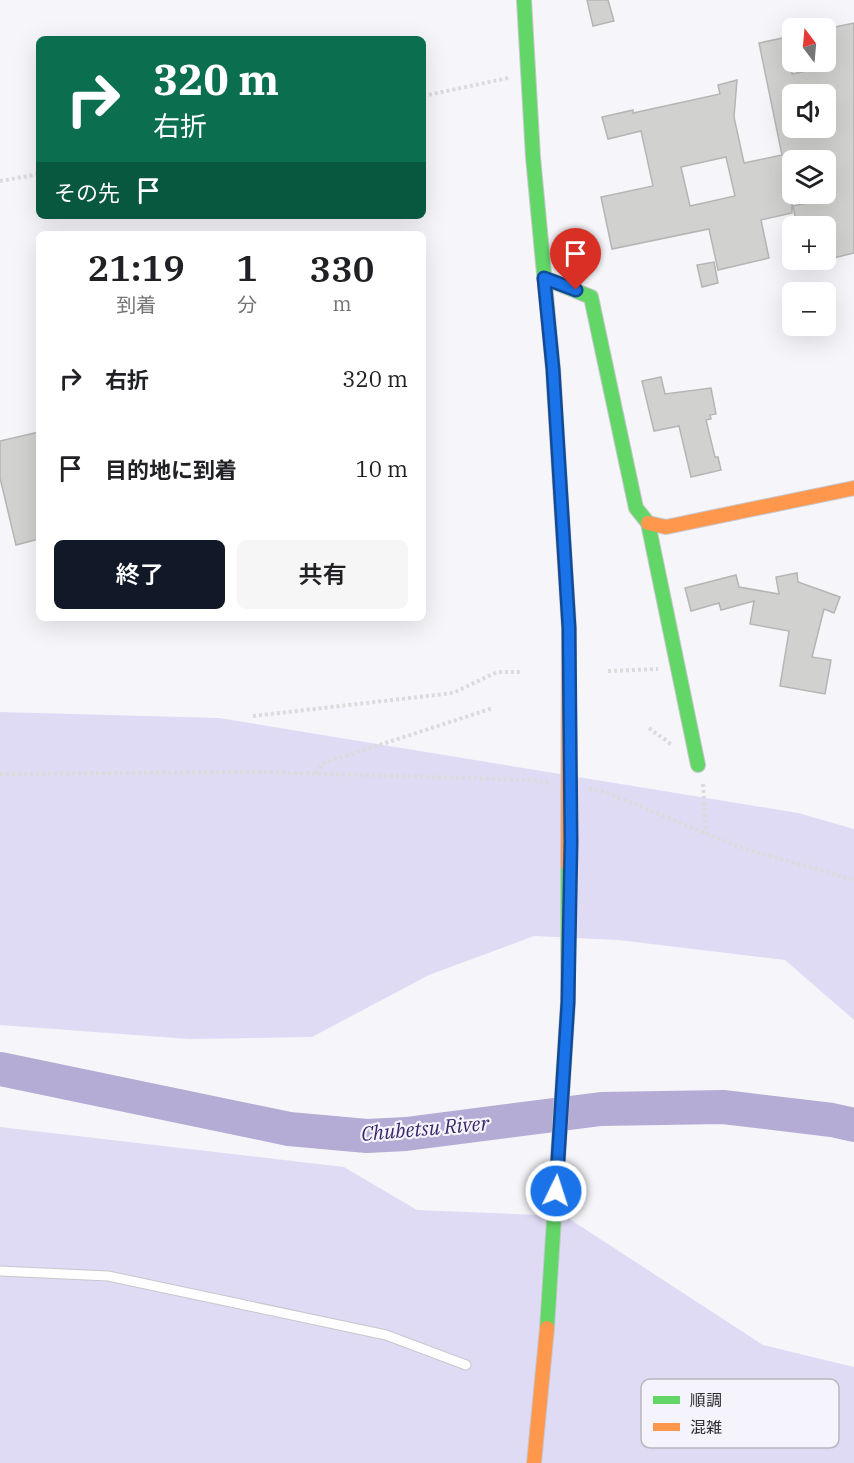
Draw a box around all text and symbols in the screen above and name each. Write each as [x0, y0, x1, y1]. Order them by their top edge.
north arrow [782, 18, 836, 72]
map controls [782, 18, 836, 336]
text: 320 m [153, 52, 279, 107]
icon: right [54, 60, 132, 138]
button: sound [782, 84, 836, 138]
text: 右折 [153, 108, 207, 143]
button: layers [782, 150, 836, 204]
icon: arrive [132, 174, 165, 207]
text: その先 [54, 178, 120, 207]
button: + [782, 216, 836, 270]
pin [550, 228, 601, 290]
icon: arrive [559, 237, 592, 270]
text: 21:19 [88, 244, 185, 291]
text: 1 [236, 244, 258, 291]
text: 330 [310, 245, 374, 292]
button: − [782, 282, 836, 336]
text: m [332, 290, 352, 317]
text: 到着 [116, 291, 156, 318]
text: 分 [237, 291, 257, 318]
icon: right [54, 362, 87, 395]
text: 320 m [342, 364, 408, 393]
text: 右折 [105, 365, 149, 394]
icon: arrive [54, 452, 87, 485]
text: 10 m [356, 454, 408, 483]
text: 目的地に到着 [105, 455, 237, 484]
button: 終了 [54, 540, 225, 609]
button: 共有 [237, 540, 408, 609]
water label: Chubetsu River [360, 1109, 491, 1147]
position arrow [524, 1159, 588, 1223]
legend [641, 1379, 839, 1448]
text: 順調 [690, 1390, 722, 1410]
text: 混雑 [690, 1417, 722, 1437]

